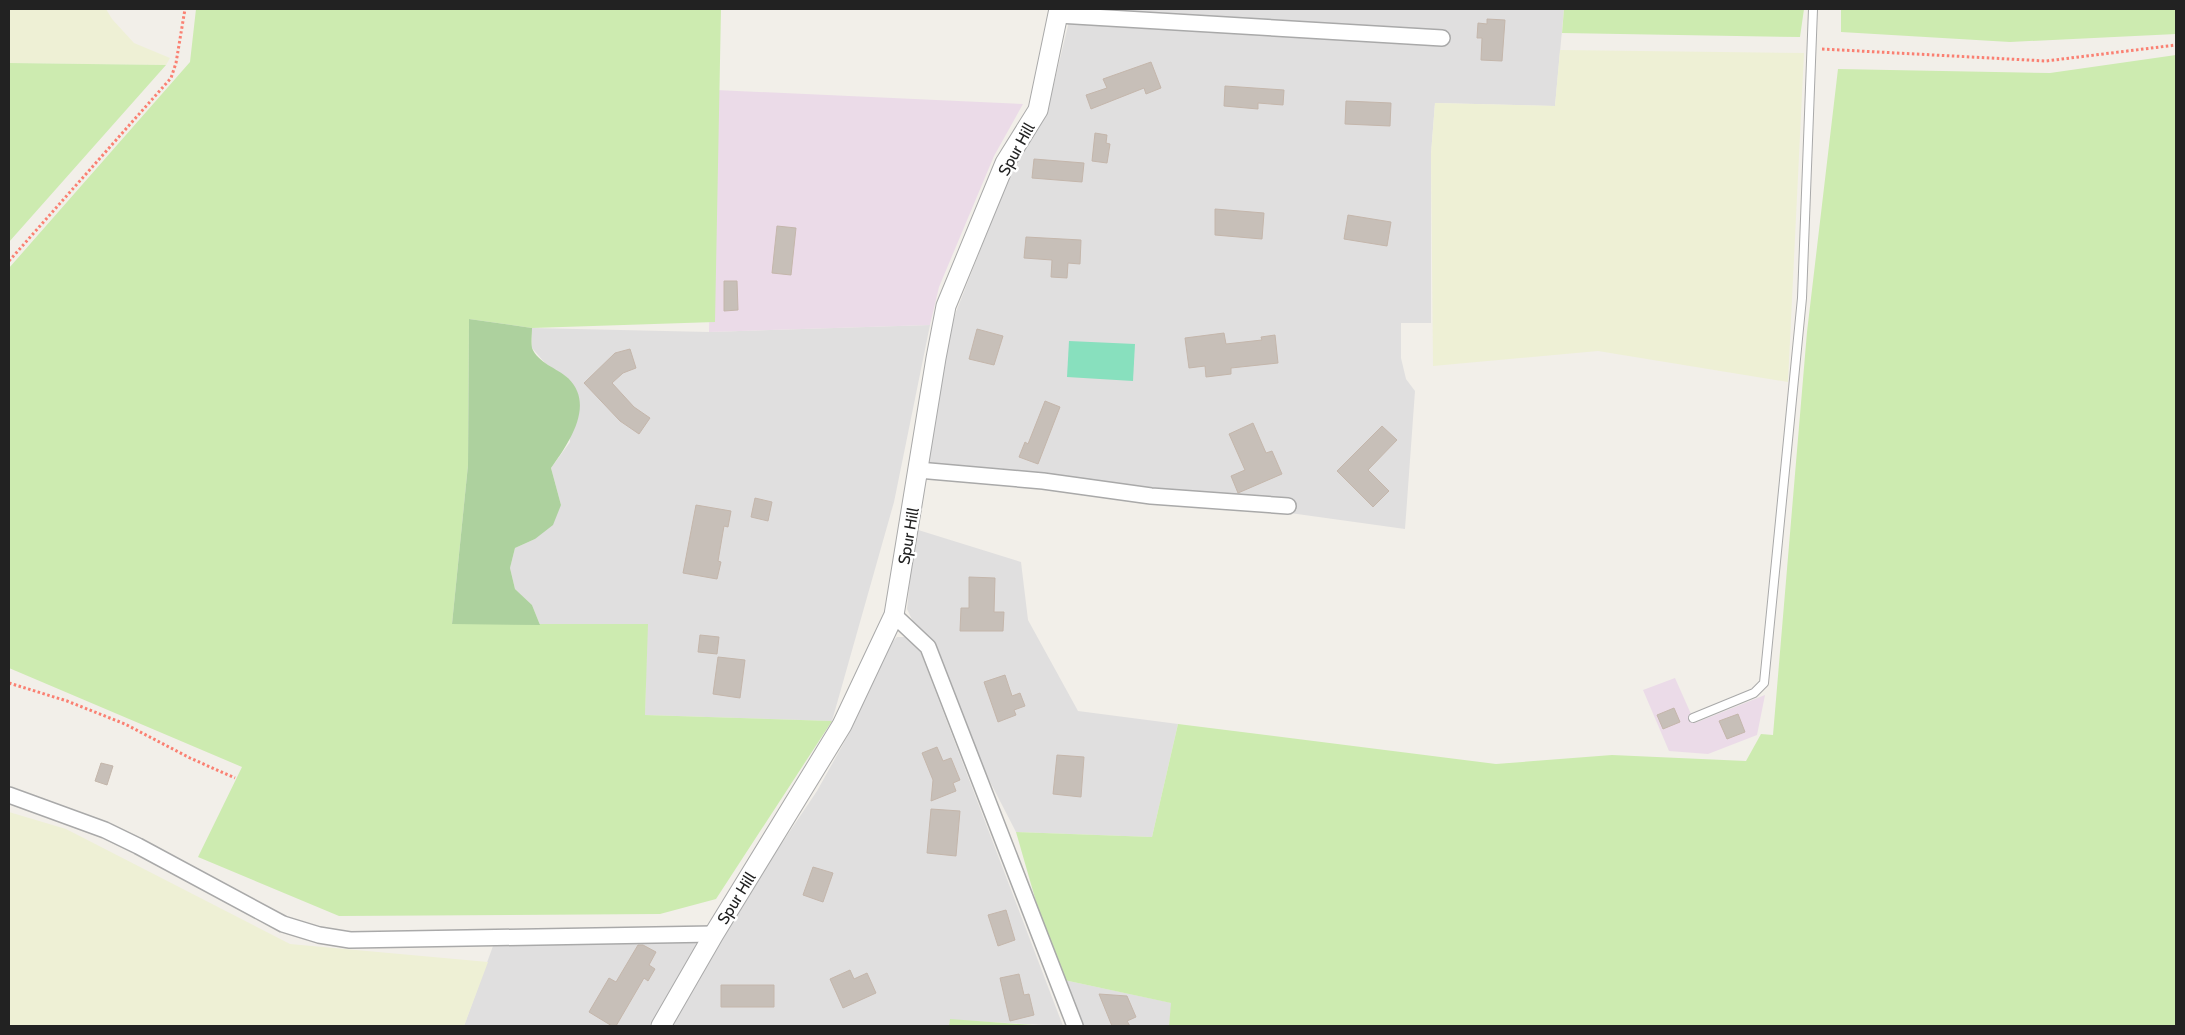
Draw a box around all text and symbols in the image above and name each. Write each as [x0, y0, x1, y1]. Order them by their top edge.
street label: Spur Hill [994, 119, 1039, 179]
street label: Spur Hill [894, 506, 923, 566]
street label: Spur Hill [713, 869, 760, 928]

